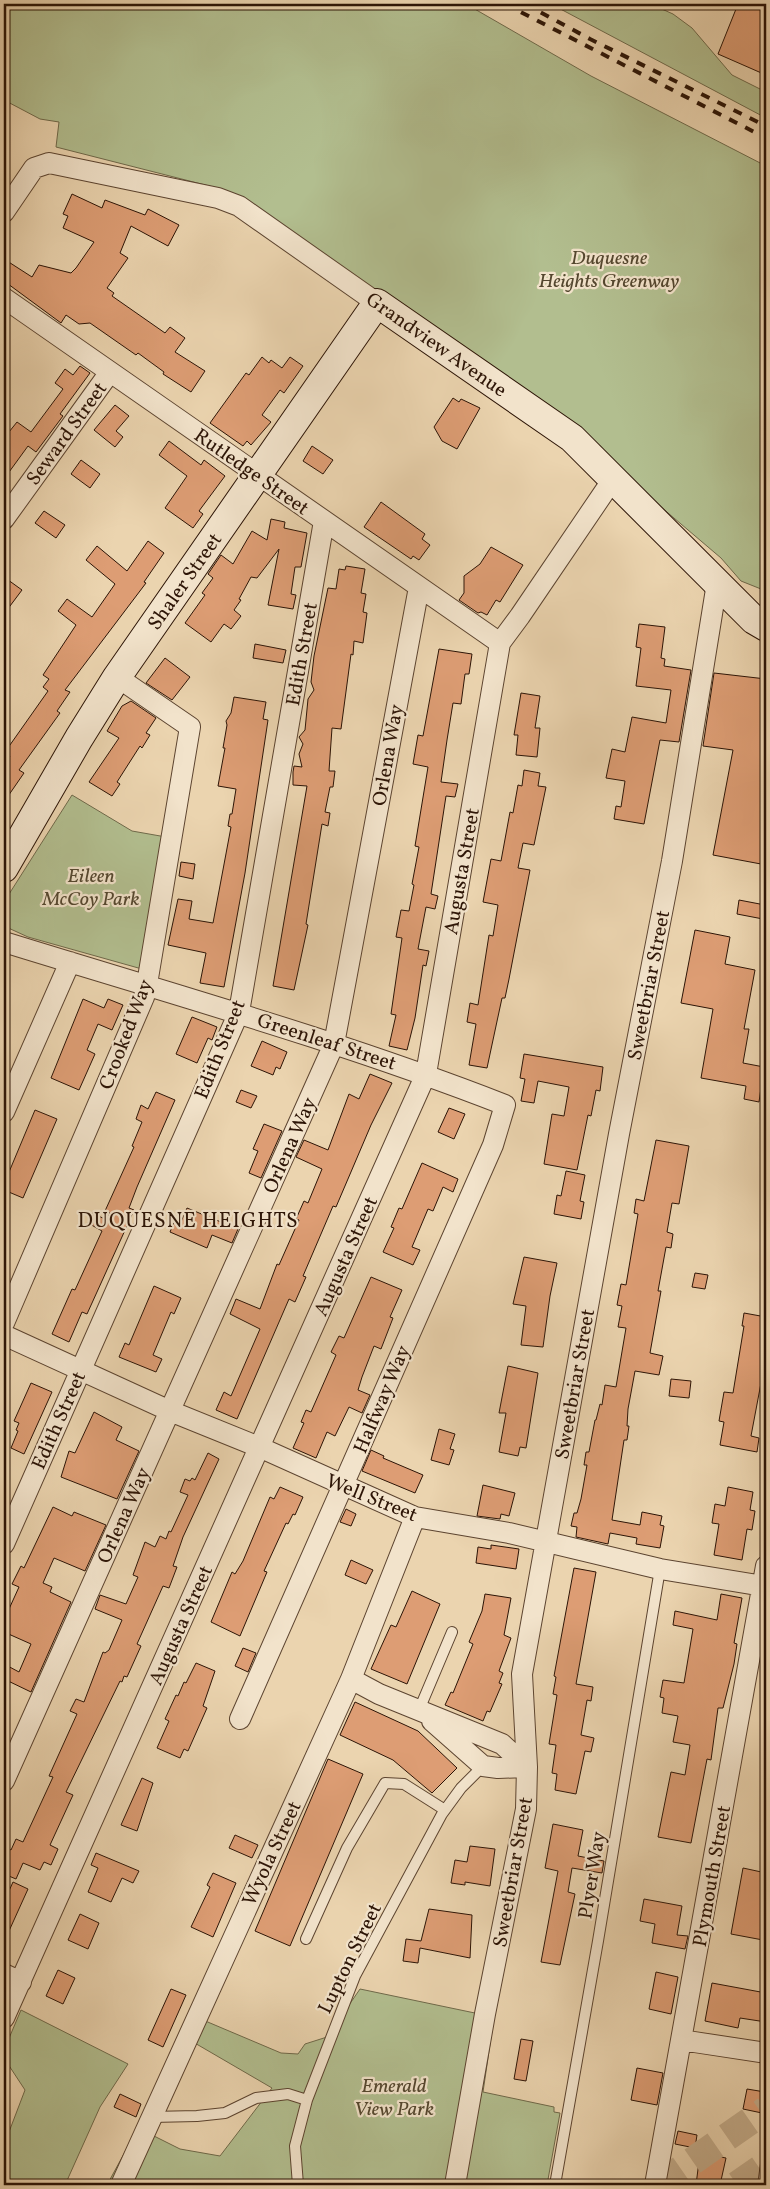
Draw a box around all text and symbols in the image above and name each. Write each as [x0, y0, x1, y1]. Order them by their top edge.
park label: Duquesne Heights Greenway [539, 245, 679, 296]
street label: Grandview Avenue [360, 286, 512, 405]
street label: Seward Street [20, 377, 115, 492]
street label: Rutledge Street [188, 422, 314, 523]
street label: Shaler Street [142, 528, 230, 637]
street label: Edith Street [280, 600, 326, 708]
street label: Orlena Way [366, 702, 412, 808]
street label: Augusta Street [438, 806, 488, 937]
park label: Eileen McCoy Park [42, 863, 139, 914]
street label: Sweetbriar Street [622, 908, 678, 1063]
street label: Crooked Way [93, 975, 161, 1094]
street label: Edith Street [188, 996, 253, 1104]
street label: Greenleaf Street [253, 1007, 399, 1079]
street label: Orlena Way [257, 1093, 325, 1198]
street label: Augusta Street [308, 1192, 386, 1321]
district label: DUQUESNE HEIGHTS [77, 1207, 299, 1236]
street label: Sweetbriar Street [549, 1307, 603, 1462]
street label: Halfway Way [347, 1341, 418, 1458]
street label: Edith Street [26, 1367, 94, 1474]
street label: Orlena Way [91, 1463, 159, 1568]
street label: Well Street [321, 1468, 421, 1530]
street label: Augusta Street [143, 1561, 221, 1690]
street label: Sweetbriar Street [487, 1795, 541, 1950]
street label: Wyola Street [236, 1797, 309, 1911]
street label: Plymouth Street [687, 1803, 739, 1949]
street label: Plyer Way [572, 1829, 614, 1921]
street label: Lupton Street [312, 1899, 390, 2019]
park label: Emerald View Park [354, 2073, 434, 2124]

